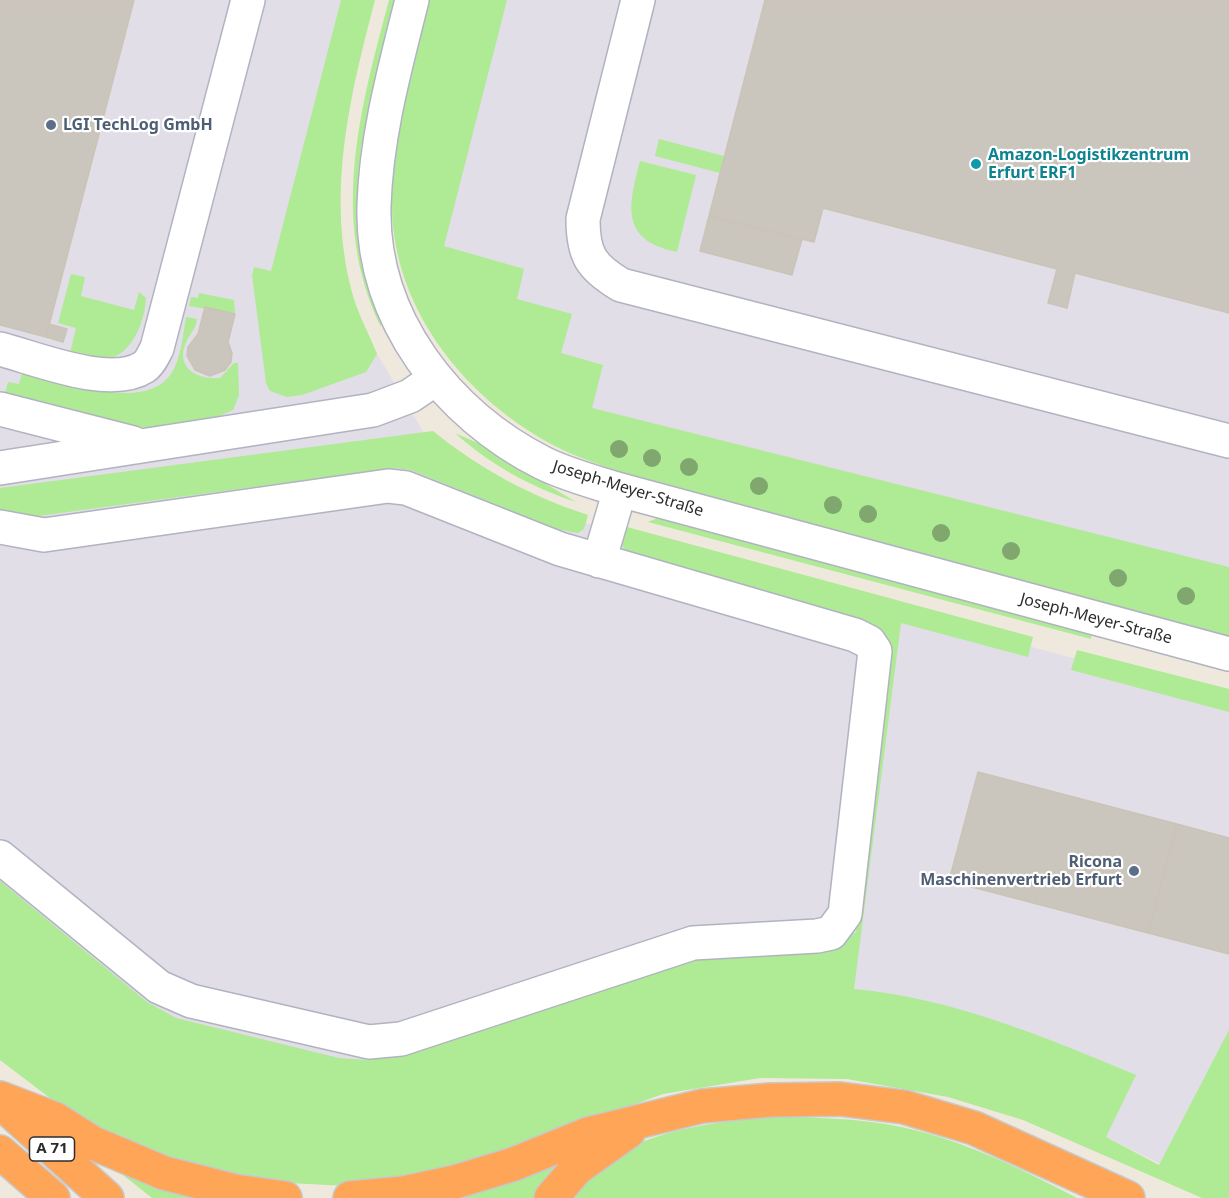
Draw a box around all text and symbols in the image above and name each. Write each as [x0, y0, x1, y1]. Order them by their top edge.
place label: LGI TechLog GmbH [63, 115, 213, 135]
marker: LGI TechLog GmbH [44, 118, 58, 132]
place label: Amazon-Logistikzentrum Erfurt ERF1 [988, 145, 1189, 183]
marker: Amazon-Logistikzentrum Erfurt ERF1 [969, 157, 983, 171]
street label: Joseph-Meyer-Straße [550, 457, 706, 521]
street label: Joseph-Meyer-Straße [1018, 589, 1174, 649]
place label: Ricona Maschinenvertrieb Erfurt [920, 852, 1122, 890]
marker: Ricona Maschinenvertrieb Erfurt [1127, 864, 1141, 878]
road number: A 71 [29, 1137, 74, 1161]

